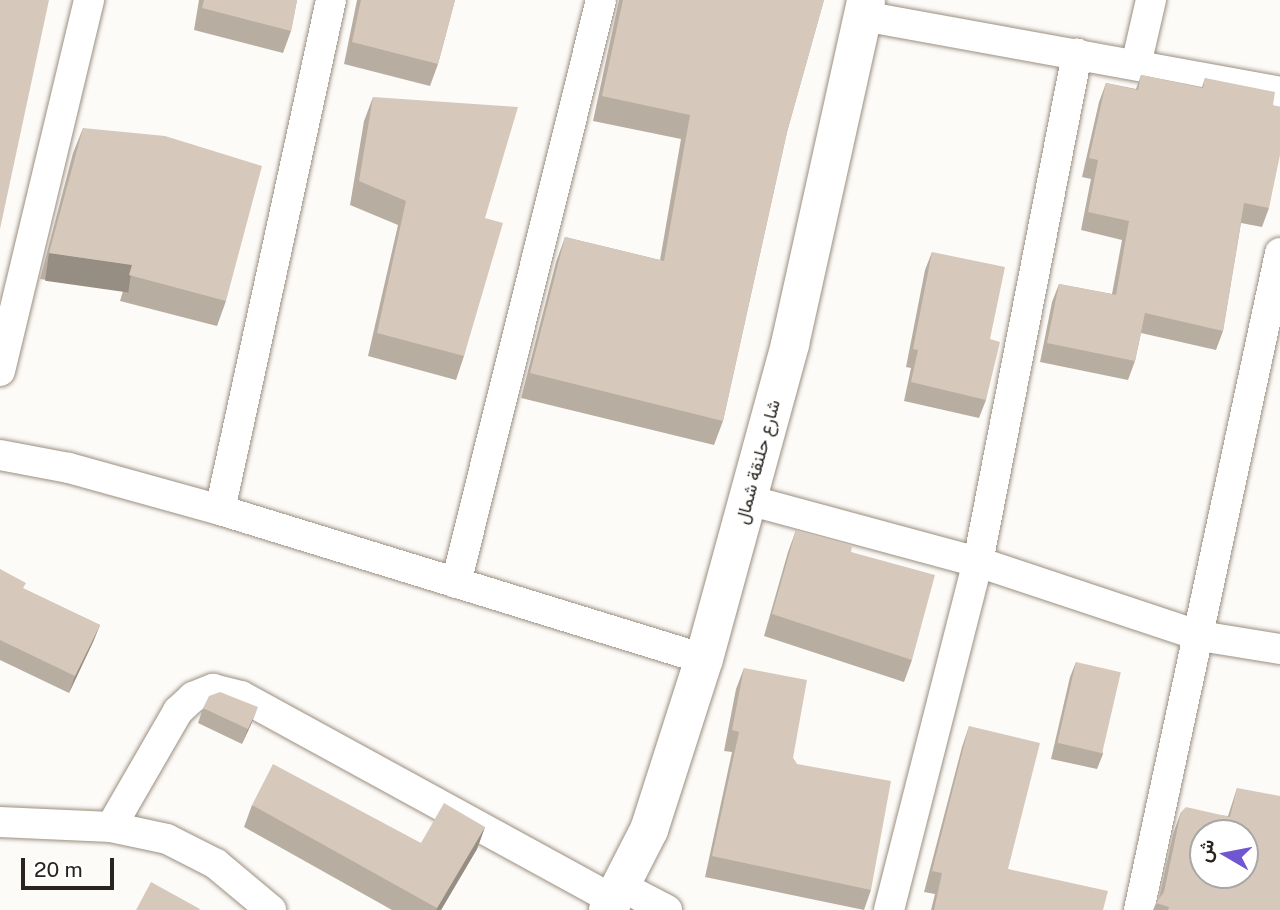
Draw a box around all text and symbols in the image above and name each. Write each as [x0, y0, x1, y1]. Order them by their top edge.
street label: شارع حلنقة شمال [731, 397, 785, 527]
north arrow [1189, 819, 1259, 889]
text: ش [1192, 838, 1218, 864]
scale bar [24, 844, 117, 888]
text: 20 m [34, 857, 83, 882]

